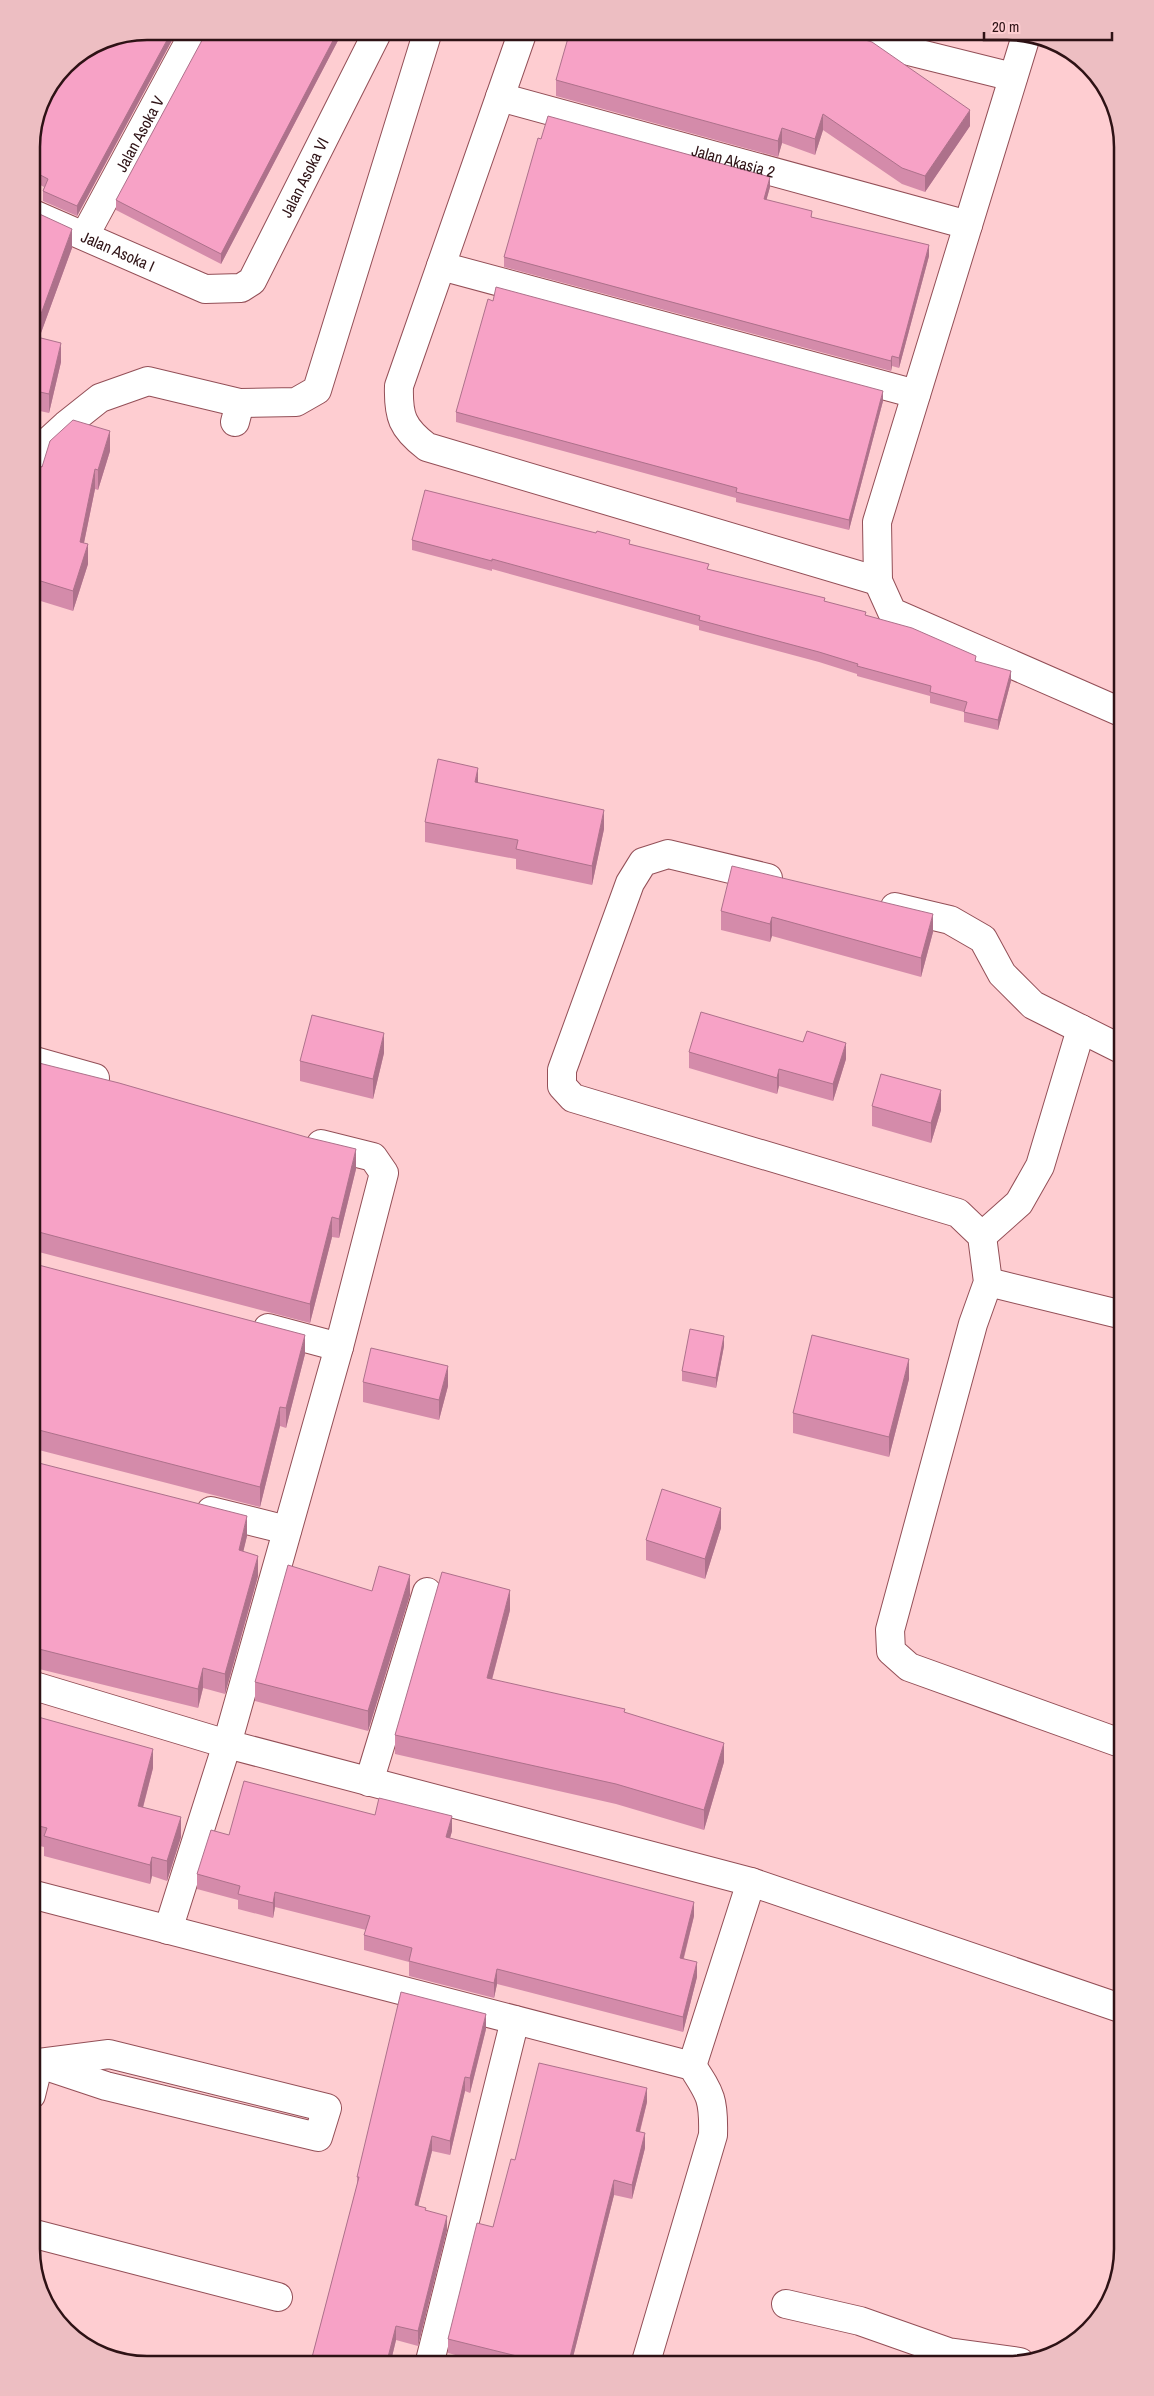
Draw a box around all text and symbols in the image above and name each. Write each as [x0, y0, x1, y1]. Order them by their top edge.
scale bar [984, 10, 1112, 42]
text: 20 m [992, 16, 1019, 37]
street label: Jalan Asoka V [110, 92, 169, 176]
street label: Jalan Asoka VI [275, 134, 334, 221]
street label: Jalan Akasia 2 [689, 139, 778, 183]
street label: Jalan Asoka I [78, 225, 158, 277]

